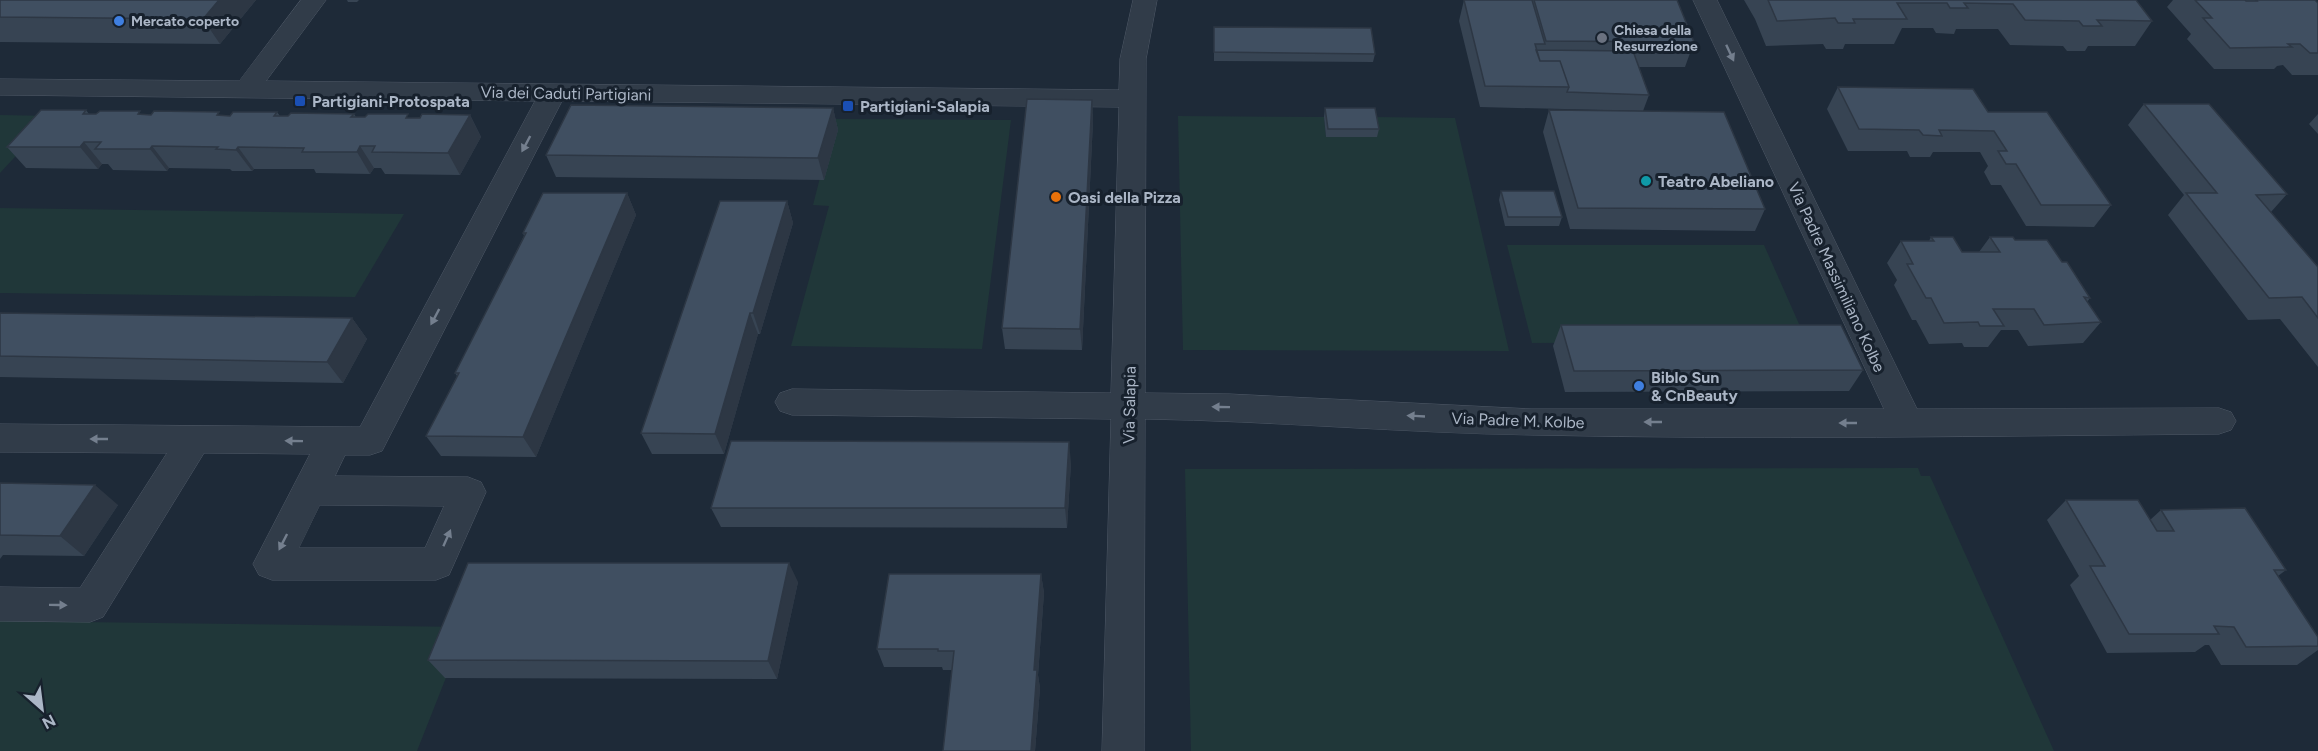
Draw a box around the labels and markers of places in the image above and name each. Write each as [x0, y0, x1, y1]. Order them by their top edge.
place label: Mercato coperto [131, 13, 239, 30]
marker: Mercato coperto [112, 14, 126, 28]
place label: Chiesa della Resurrezione [1614, 22, 1698, 55]
marker: Chiesa della Resurrezione [1595, 31, 1609, 45]
place label: Partigiani-Protospata [312, 92, 470, 111]
marker: Partigiani-Protospata [293, 94, 307, 108]
place label: Partigiani-Salapia [860, 97, 990, 116]
marker: Partigiani-Salapia [841, 99, 855, 113]
place label: Teatro Abeliano [1658, 172, 1774, 191]
marker: Teatro Abeliano [1639, 174, 1653, 188]
place label: Oasi della Pizza [1068, 188, 1181, 207]
marker: Oasi della Pizza [1049, 190, 1063, 204]
place label: Biblo Sun & CnBeauty [1651, 368, 1739, 405]
marker: Biblo Sun & CnBeauty [1632, 379, 1646, 393]

